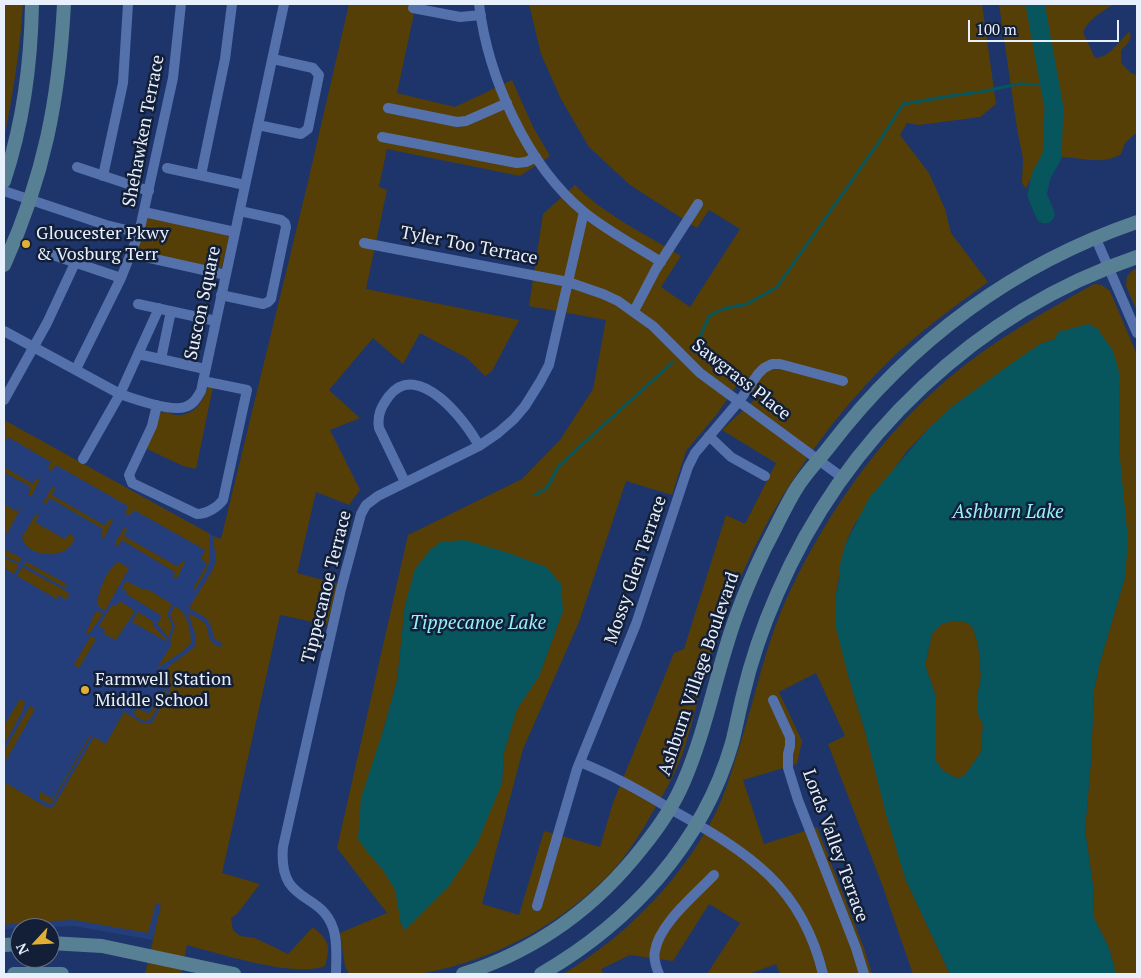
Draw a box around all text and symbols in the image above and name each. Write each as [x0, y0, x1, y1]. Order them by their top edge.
scale bar [971, 10, 1122, 42]
text: 100 m [976, 19, 1017, 39]
street label: Shehawken Terrace [119, 53, 169, 209]
street label: Tyler Too Terrace [399, 222, 539, 270]
place label: Gloucester Pkwy & Vosburg Terr [36, 223, 169, 266]
marker: Gloucester Pkwy & Vosburg Terr [20, 238, 32, 250]
street label: Suscon Square [180, 244, 226, 362]
street label: Sawgrass Place [687, 335, 795, 425]
street label: Mossy Glen Terrace [600, 493, 672, 647]
water label: Ashburn Lake [952, 502, 1064, 524]
street label: Tippecanoe Terrace [298, 508, 356, 666]
street label: Ashburn Village Boulevard [654, 569, 744, 779]
water label: Tippecanoe Lake [410, 613, 546, 635]
place label: Farmwell Station Middle School [95, 669, 232, 712]
marker: Farmwell Station Middle School [79, 684, 91, 696]
street label: Lords Valley Terrace [797, 767, 873, 925]
north arrow [10, 918, 60, 968]
text: N [11, 940, 33, 958]

